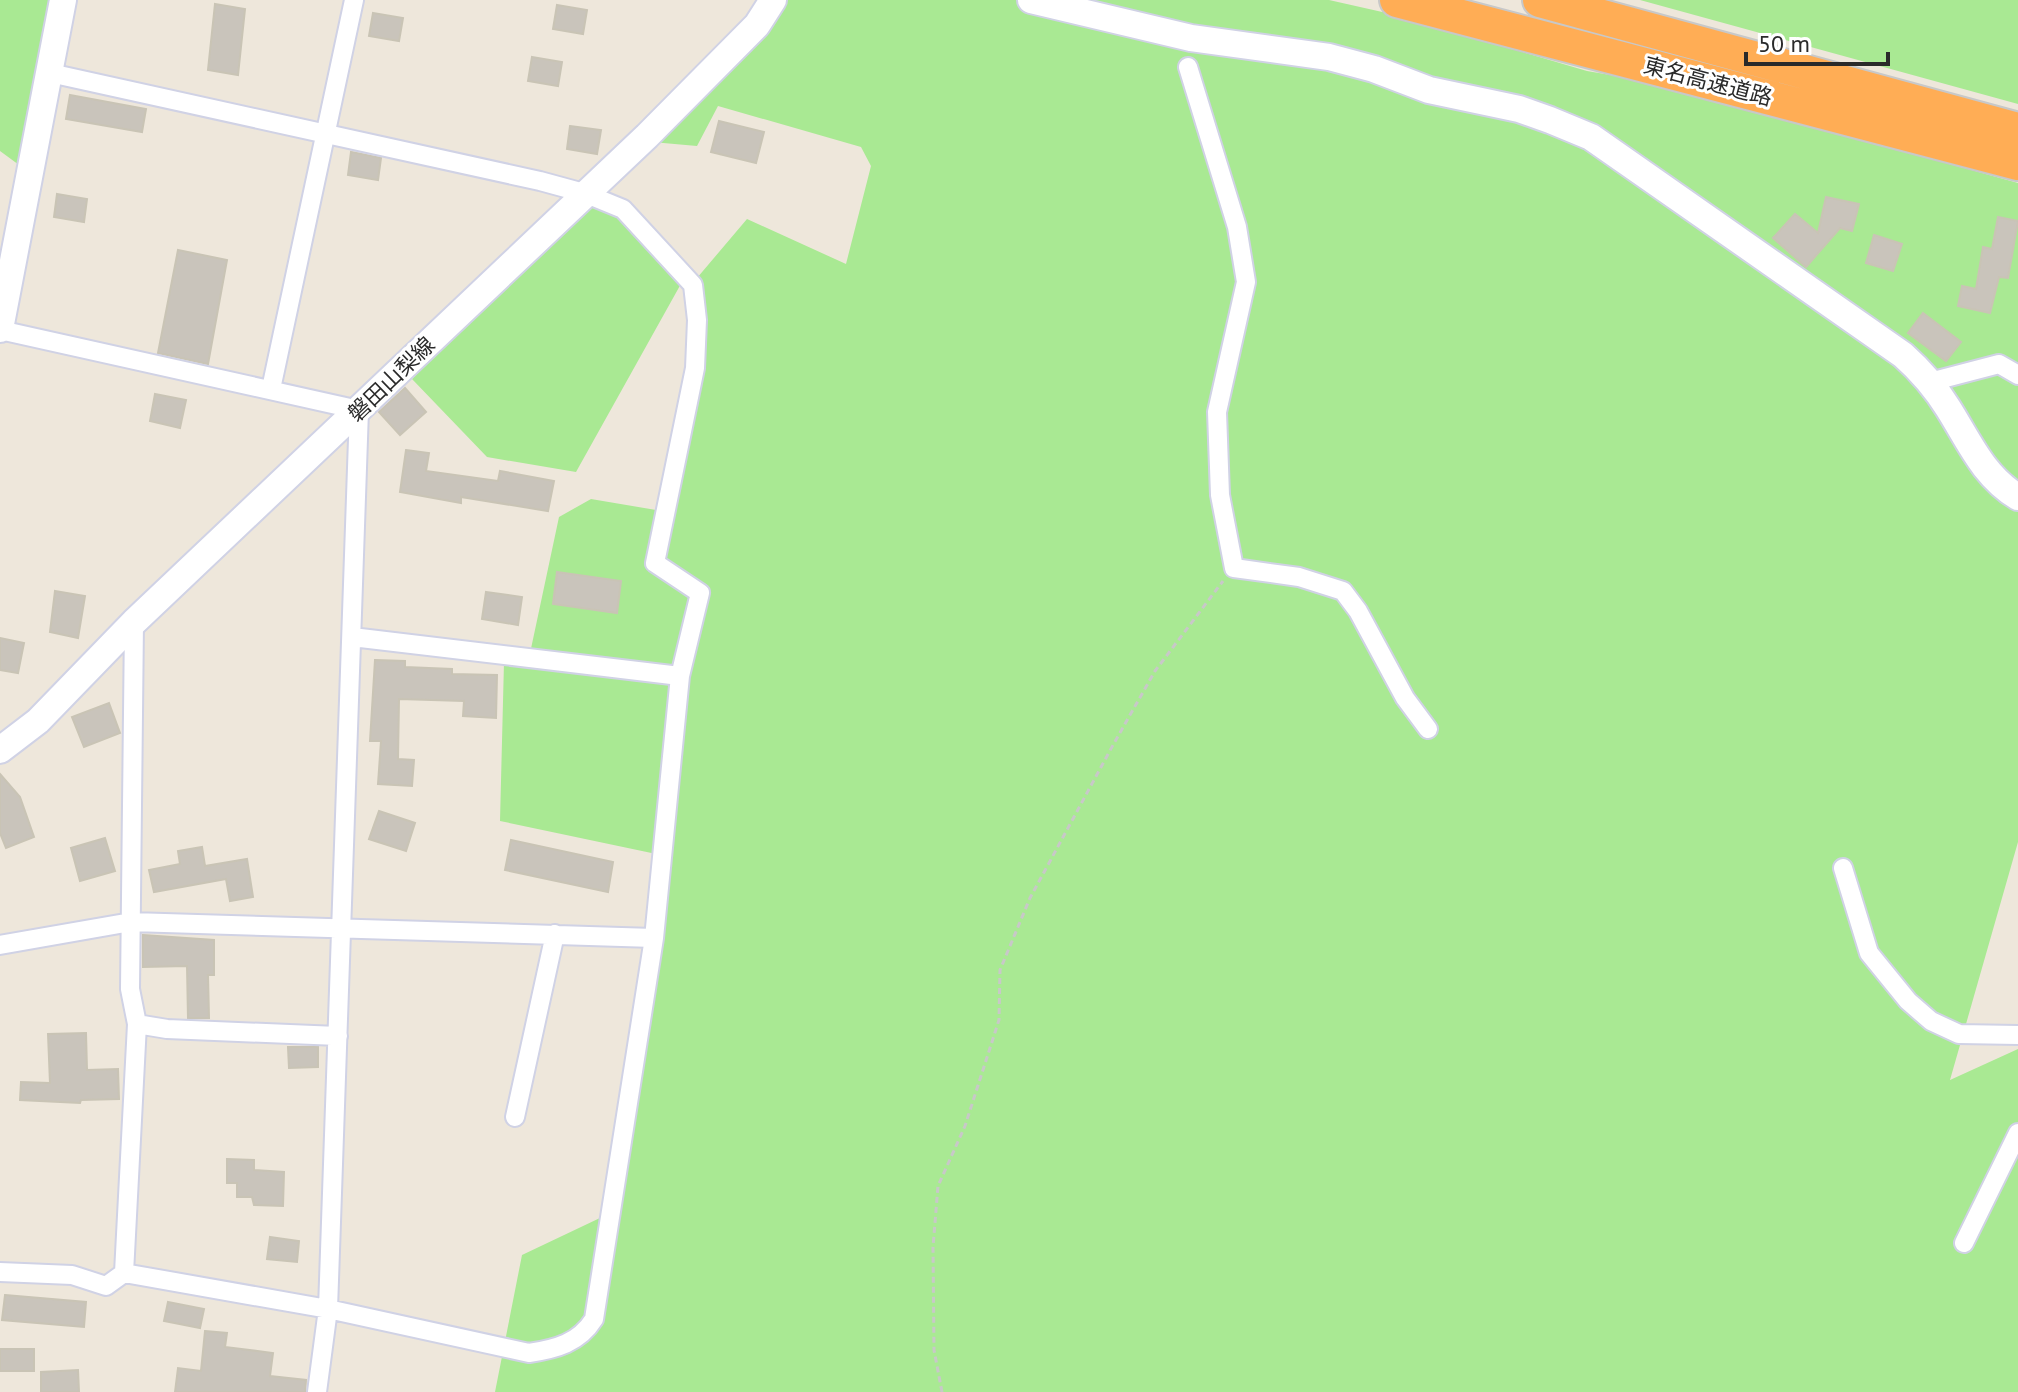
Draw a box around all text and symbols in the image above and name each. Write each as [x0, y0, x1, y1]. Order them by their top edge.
scale bar [1746, 16, 1888, 66]
text: 50 m [1758, 28, 1810, 59]
street label: 東名高速道路 [1641, 50, 1775, 112]
street label: 磐田山梨線 [342, 331, 440, 427]

